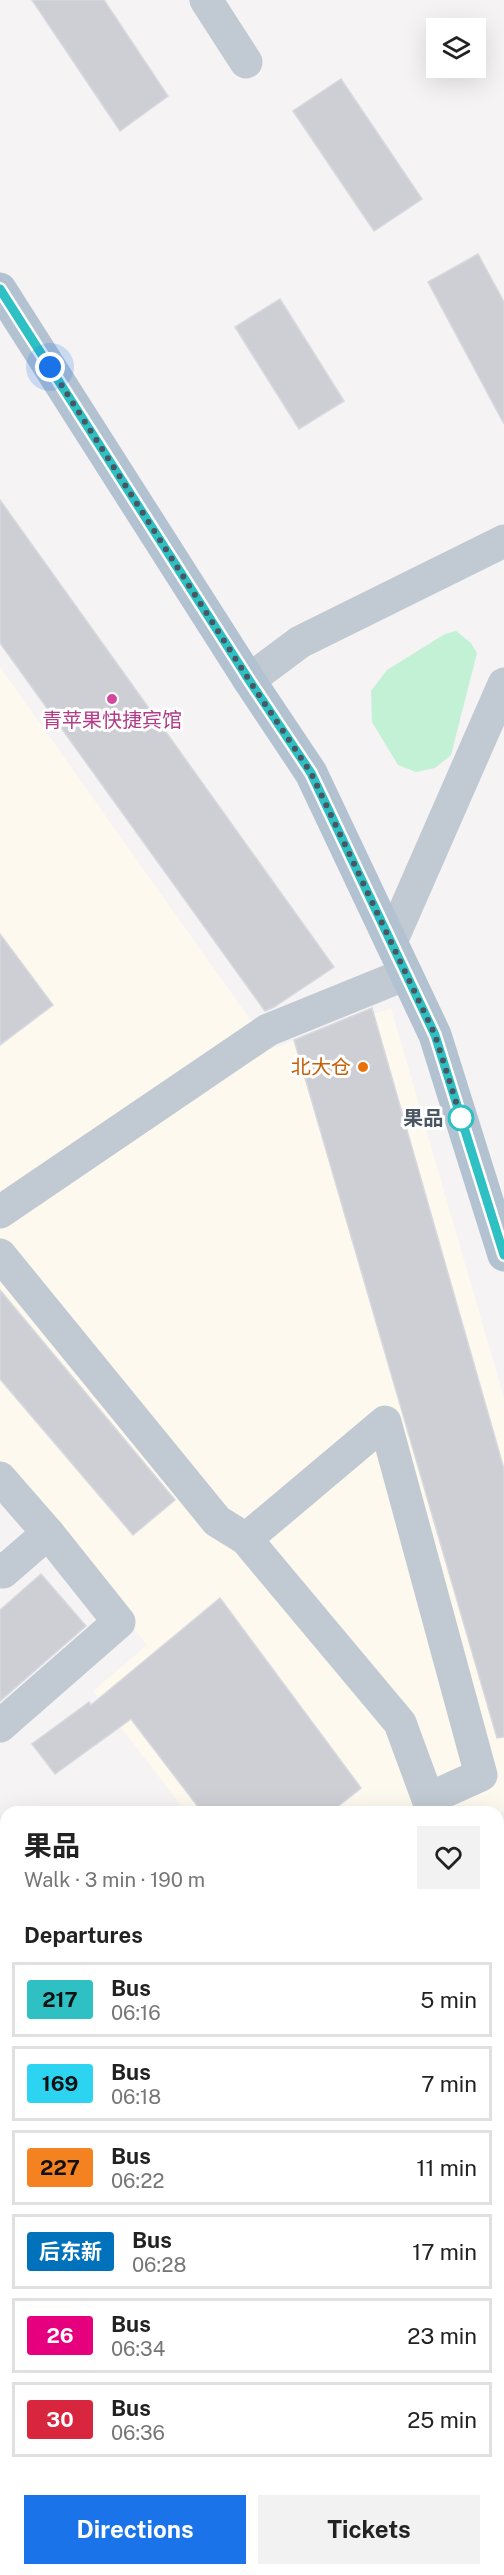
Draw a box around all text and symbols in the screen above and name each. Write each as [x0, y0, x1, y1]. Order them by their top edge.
map controls [426, 18, 486, 78]
button: layers [426, 18, 486, 78]
your location [35, 352, 65, 382]
marker: 青苹果快捷宾馆 [105, 692, 119, 706]
place label: 青苹果快捷宾馆 [42, 708, 182, 732]
place label: 北大仓 [291, 1055, 351, 1079]
marker: 北大仓 [356, 1060, 370, 1074]
marker: 果品 [448, 1105, 474, 1131]
place label: 果品 [403, 1106, 443, 1130]
button: heart [417, 1826, 480, 1889]
text: 果品 [24, 1829, 80, 1862]
text: Walk · 3 min · 190 m [24, 1868, 205, 1892]
text: Departures [24, 1922, 143, 1948]
text: Bus [111, 1975, 151, 2001]
text: 217 [42, 1987, 78, 2012]
text: 5 min [420, 1987, 477, 2013]
text: 06:16 [111, 2001, 161, 2025]
text: Bus [111, 2059, 151, 2085]
text: 169 [42, 2071, 78, 2096]
text: 7 min [421, 2071, 477, 2097]
text: 06:18 [111, 2085, 161, 2109]
text: Bus [111, 2143, 151, 2169]
text: 227 [40, 2155, 80, 2180]
text: 11 min [416, 2155, 477, 2181]
text: 06:22 [111, 2169, 164, 2193]
text: Bus [132, 2227, 172, 2253]
text: 后东新 [39, 2239, 102, 2264]
text: 17 min [412, 2239, 477, 2265]
text: 06:28 [132, 2253, 186, 2277]
text: Bus [111, 2311, 151, 2337]
text: 26 [46, 2323, 74, 2348]
text: 23 min [407, 2323, 477, 2349]
text: 06:34 [111, 2337, 165, 2361]
text: Bus [111, 2395, 151, 2421]
text: 30 [46, 2407, 74, 2432]
text: 25 min [407, 2407, 477, 2433]
text: 06:36 [111, 2421, 165, 2445]
button: Directions [24, 2495, 246, 2564]
button: Tickets [258, 2495, 480, 2564]

